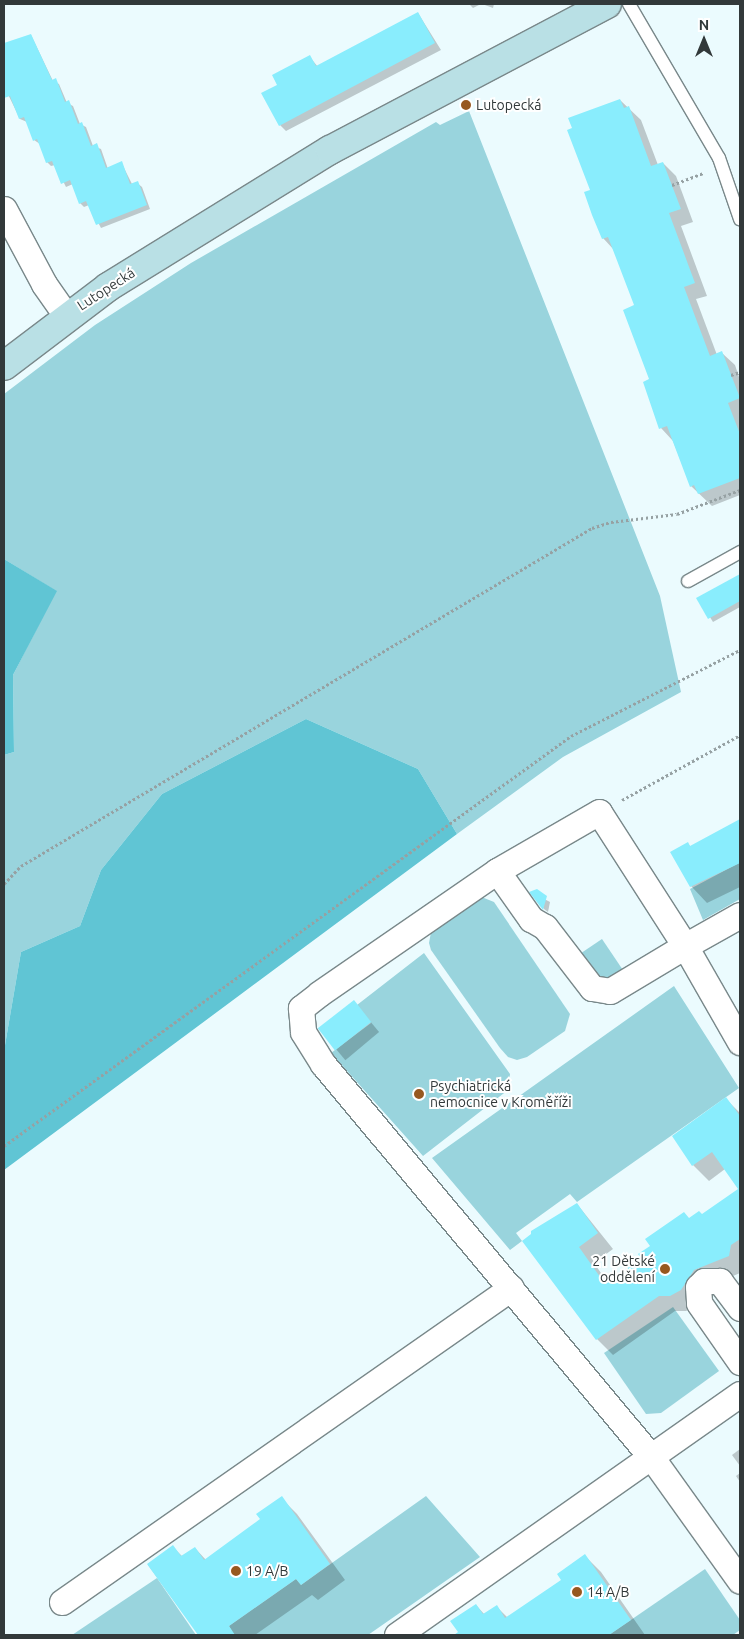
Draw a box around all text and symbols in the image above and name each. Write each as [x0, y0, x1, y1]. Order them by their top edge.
north arrow [679, 15, 729, 65]
text: N [699, 17, 709, 33]
place label: Lutopecká [476, 97, 541, 113]
marker: Lutopecká [460, 99, 472, 111]
street label: Lutopecká [74, 264, 138, 314]
place label: Psychiatrická nemocnice v Kroměříži [430, 1078, 572, 1110]
marker: Psychiatrická nemocnice v Kroměříži [412, 1087, 426, 1101]
place label: 21 Dětské oddělení [592, 1253, 655, 1285]
marker: 21 Dětské oddělení [659, 1263, 671, 1275]
place label: 19 A/B [246, 1563, 288, 1579]
marker: 19 A/B [230, 1565, 242, 1577]
place label: 14 A/B [587, 1584, 629, 1600]
marker: 14 A/B [571, 1586, 583, 1598]

